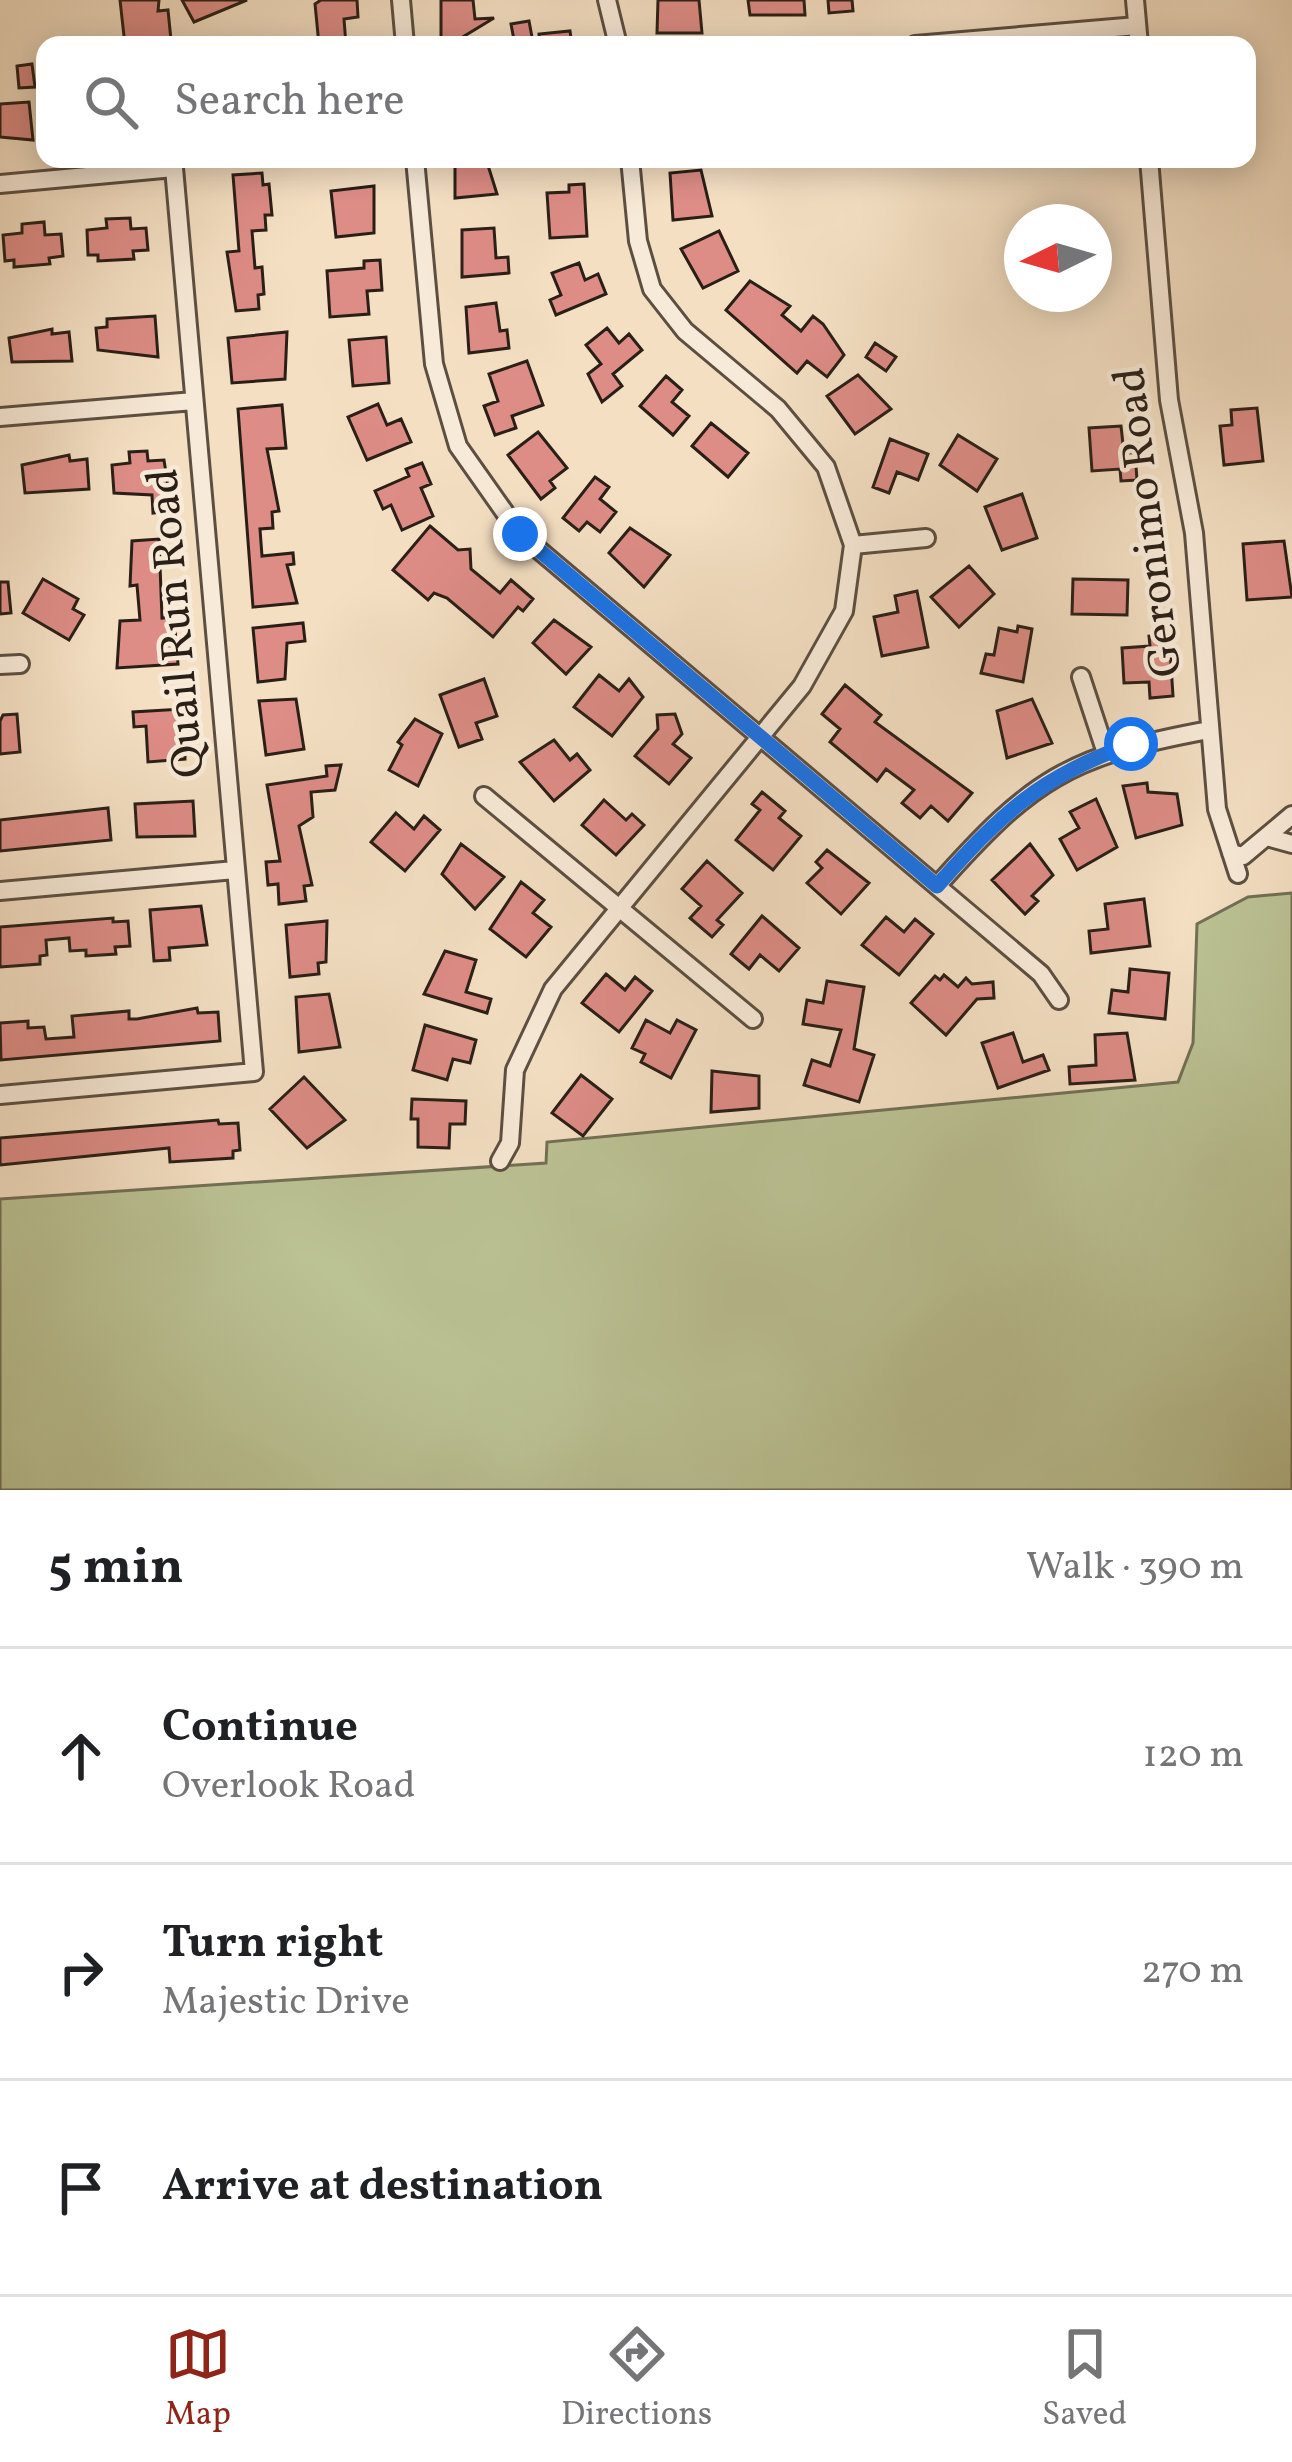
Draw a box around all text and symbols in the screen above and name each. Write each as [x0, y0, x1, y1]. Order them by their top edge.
search box [36, 36, 1256, 168]
icon: search [78, 69, 144, 135]
text: Search here [174, 71, 405, 134]
north arrow [1004, 204, 1112, 312]
street label: Geronimo Road [1100, 363, 1200, 681]
street label: Quail Run Road [133, 466, 223, 780]
route end [493, 507, 547, 561]
route start [1104, 717, 1158, 771]
text: 5 min [48, 1533, 184, 1604]
text: Walk · 390 m [1026, 1541, 1244, 1595]
text: Continue [162, 1697, 358, 1760]
icon: ahead [48, 1723, 114, 1789]
text: 120 m [1143, 1729, 1244, 1783]
text: Overlook Road [162, 1760, 415, 1814]
text: Turn right [162, 1913, 383, 1976]
icon: right [48, 1939, 114, 2005]
text: 270 m [1141, 1945, 1244, 1999]
text: Majestic Drive [162, 1976, 410, 2030]
icon: arrive [48, 2155, 114, 2221]
text: Arrive at destination [162, 2156, 603, 2219]
tab: Map [165, 2321, 231, 2439]
tab: Directions [561, 2321, 712, 2439]
tab: Saved [1042, 2321, 1127, 2439]

